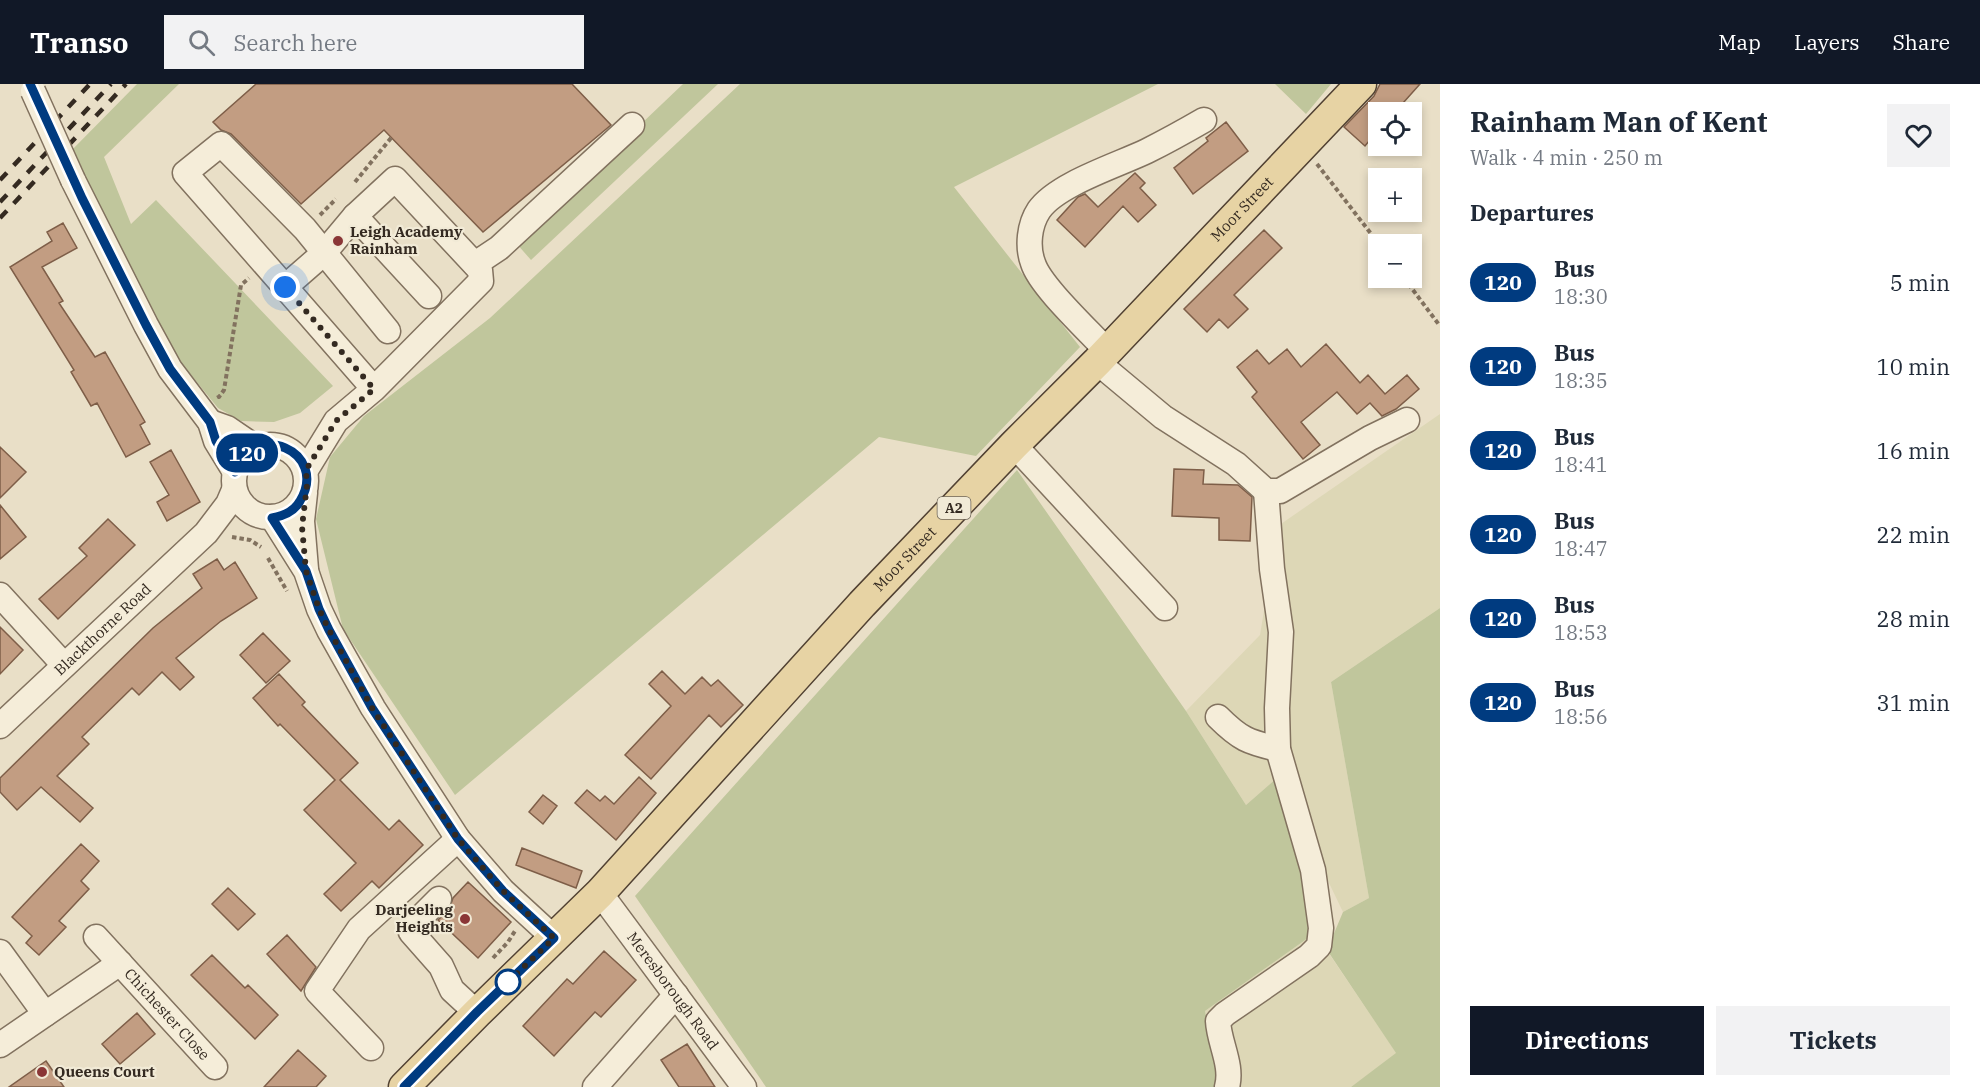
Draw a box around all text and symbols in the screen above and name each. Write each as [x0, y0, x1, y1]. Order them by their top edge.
search box [164, 15, 584, 69]
text: Transo [30, 24, 128, 61]
icon: search [185, 26, 218, 59]
text: Search here [233, 28, 357, 57]
text: Map [1718, 28, 1761, 56]
text: Layers [1794, 28, 1860, 56]
text: Share [1893, 28, 1950, 56]
map controls [1368, 102, 1422, 288]
button: locate [1368, 102, 1422, 156]
text: Rainham Man of Kent [1470, 103, 1767, 140]
button: heart [1887, 104, 1950, 167]
text: Walk · 4 min · 250 m [1470, 144, 1663, 171]
button: + [1368, 168, 1422, 222]
street label: Moor Street [1206, 172, 1277, 245]
text: Departures [1470, 198, 1594, 227]
place label: Leigh Academy Rainham [350, 222, 463, 258]
marker: Leigh Academy Rainham [331, 234, 345, 248]
button: − [1368, 234, 1422, 288]
text: Bus [1554, 254, 1595, 283]
text: 120 [1484, 268, 1522, 296]
text: 5 min [1890, 268, 1950, 297]
your location [270, 272, 300, 302]
text: 18:30 [1554, 283, 1608, 310]
text: Bus [1554, 338, 1595, 367]
text: 120 [1484, 352, 1522, 380]
text: 10 min [1877, 352, 1950, 381]
text: 18:35 [1554, 367, 1608, 394]
text: Bus [1554, 422, 1595, 451]
line badge: 120 [212, 434, 282, 472]
text: 120 [1484, 436, 1522, 464]
text: 16 min [1877, 436, 1950, 465]
text: 120 [228, 439, 266, 467]
text: 18:41 [1554, 451, 1608, 478]
road number: A2 [938, 497, 970, 519]
text: Bus [1554, 506, 1595, 535]
text: 120 [1484, 520, 1522, 548]
text: 22 min [1877, 520, 1950, 549]
street label: Moor Street [869, 522, 940, 595]
text: 18:47 [1554, 535, 1608, 562]
street label: Blackthorne Road [50, 579, 155, 679]
text: Bus [1554, 590, 1595, 619]
text: 120 [1484, 604, 1522, 632]
text: 28 min [1877, 604, 1950, 633]
text: 18:53 [1554, 619, 1608, 646]
text: Bus [1554, 674, 1595, 703]
text: 120 [1484, 688, 1522, 716]
text: 31 min [1877, 688, 1950, 717]
text: 18:56 [1554, 703, 1608, 730]
place label: Darjeeling Heights [375, 900, 453, 936]
marker: Darjeeling Heights [458, 912, 472, 926]
street label: Meresborough Road [623, 928, 723, 1053]
street label: Chichester Close [120, 964, 214, 1064]
unlabelled marker [495, 969, 521, 995]
button: Directions [1470, 1006, 1704, 1075]
button: Tickets [1716, 1006, 1950, 1075]
place label: Queens Court [54, 1062, 155, 1081]
marker: Queens Court [35, 1065, 49, 1079]

